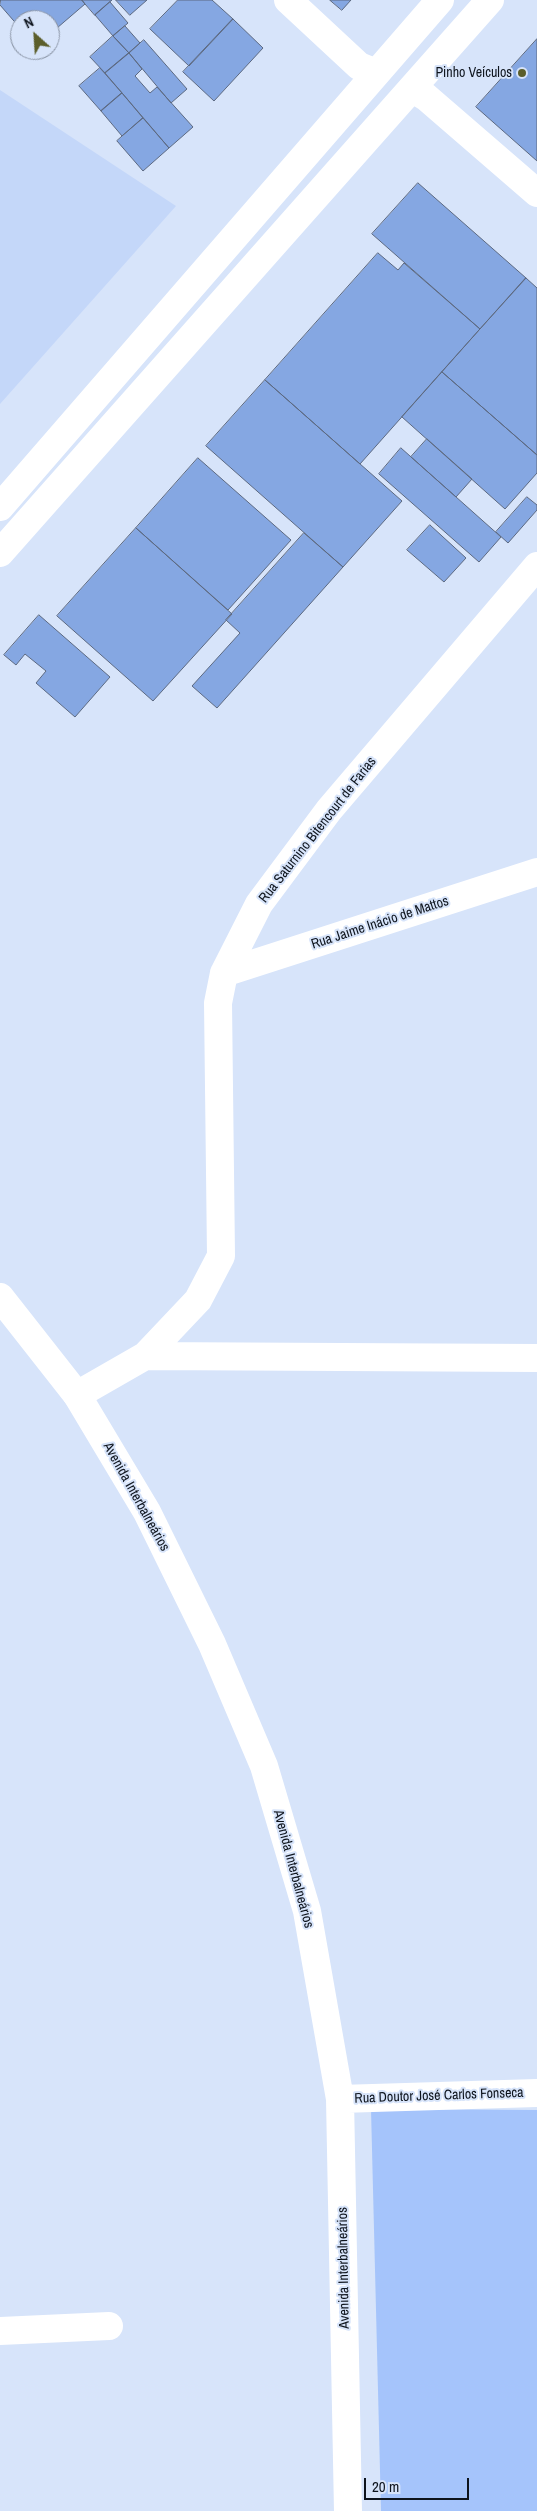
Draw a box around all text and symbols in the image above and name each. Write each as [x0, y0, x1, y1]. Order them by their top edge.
north arrow [10, 10, 60, 60]
text: N [21, 13, 37, 32]
place label: Pinho Veículos [435, 65, 512, 81]
marker: Pinho Veículos [516, 67, 528, 79]
street label: Rua Saturnino Bitencourt de Farias [256, 754, 380, 906]
street label: Rua Jaime Inácio de Mattos [309, 893, 451, 953]
street label: Avenida Interbalneários [99, 1440, 173, 1554]
street label: Avenida Interbalneários [269, 1808, 317, 1930]
street label: Rua Doutor José Carlos Fonseca [354, 2085, 524, 2107]
street label: Avenida Interbalneários [335, 2207, 353, 2329]
scale bar [367, 2468, 472, 2500]
text: 20 m [372, 2476, 399, 2497]

